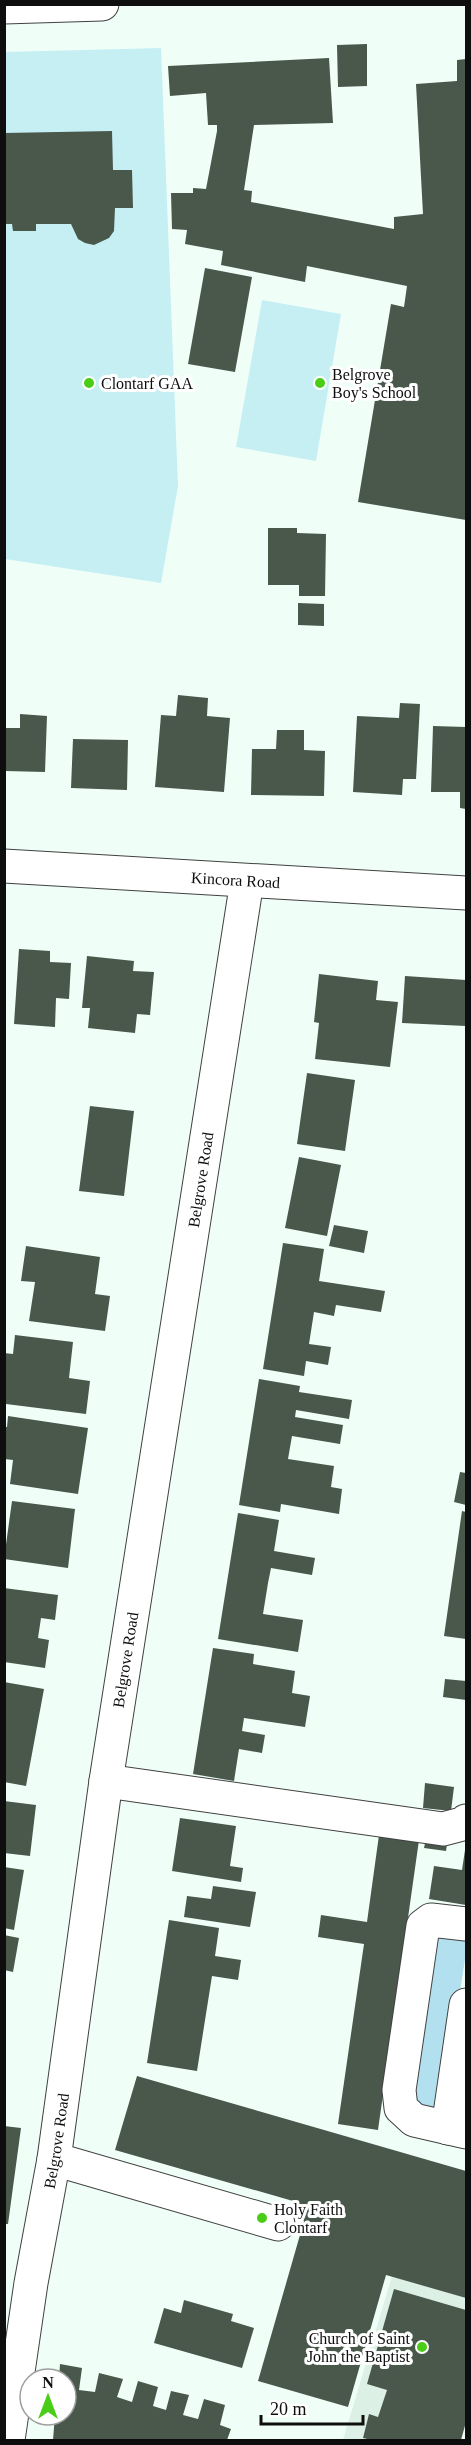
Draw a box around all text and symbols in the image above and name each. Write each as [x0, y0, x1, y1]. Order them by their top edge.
place label: Belgrove Boy's School [332, 366, 417, 402]
place label: Clontarf GAA [101, 375, 193, 392]
marker: Clontarf GAA [82, 376, 96, 390]
marker: Belgrove Boy's School [313, 376, 327, 390]
street label: Kincora Road [191, 868, 281, 891]
street label: Belgrove Road [184, 1131, 216, 1229]
street label: Belgrove Road [109, 1611, 141, 1709]
street label: Belgrove Road [40, 2092, 71, 2190]
place label: Holy Faith Clontarf [274, 2201, 343, 2236]
marker: Holy Faith Clontarf [255, 2211, 269, 2225]
place label: Church of Saint John the Baptist [307, 2330, 411, 2366]
marker: Church of Saint John the Baptist [415, 2340, 429, 2354]
north arrow [18, 2367, 78, 2427]
text: N [42, 2374, 54, 2391]
scale bar [261, 2388, 363, 2426]
text: 20 m [270, 2399, 307, 2419]

